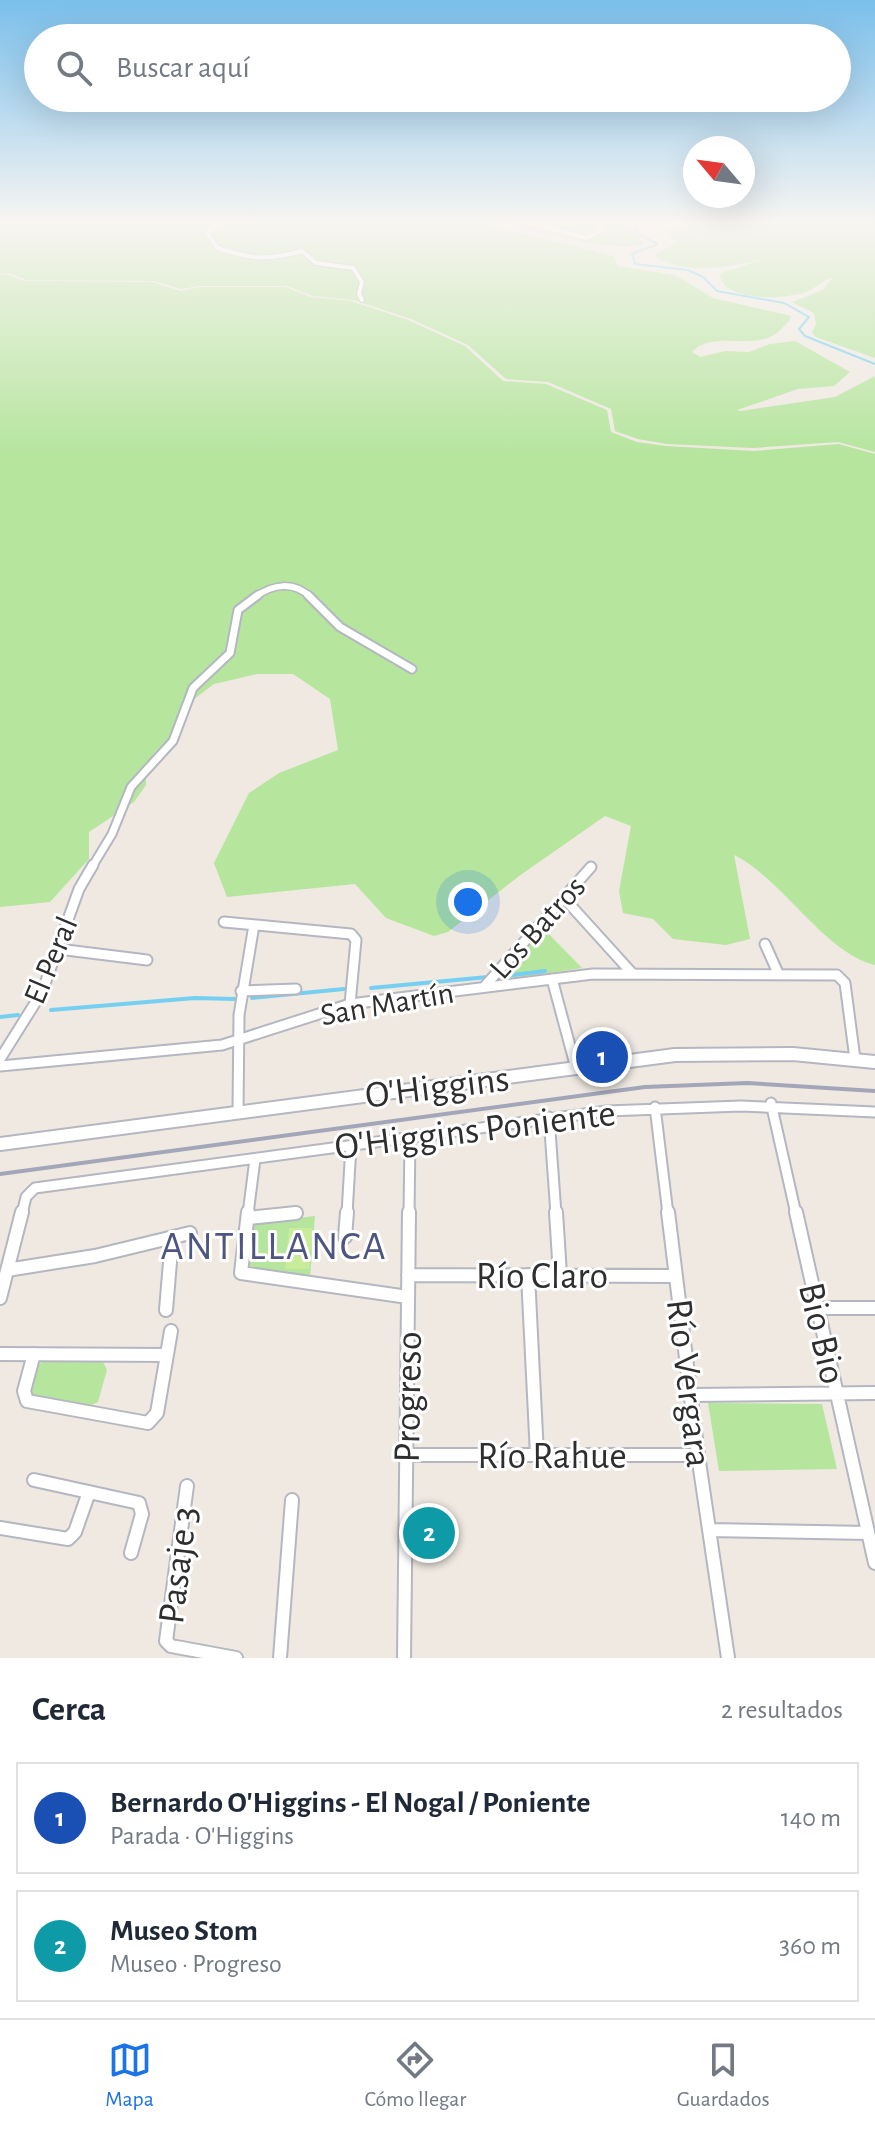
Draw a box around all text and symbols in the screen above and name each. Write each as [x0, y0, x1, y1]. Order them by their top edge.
search box [24, 24, 851, 112]
icon: search [52, 46, 96, 90]
text: Buscar aquí [116, 53, 250, 83]
north arrow [683, 136, 755, 208]
street label: Los Batros [484, 870, 592, 985]
your location [448, 882, 488, 922]
street label: El Peral [18, 912, 83, 1009]
street label: San Martín [318, 977, 456, 1031]
pin: 1 [576, 1027, 628, 1087]
street label: O'Higgins [363, 1060, 512, 1116]
street label: O'Higgins Poniente [333, 1095, 618, 1167]
district label: ANTILLANCA [160, 1227, 388, 1267]
street label: Río Claro [476, 1258, 608, 1296]
street label: Bio Bio [791, 1279, 851, 1388]
street label: Río Vergara [659, 1297, 717, 1470]
street label: Progreso [389, 1331, 429, 1463]
street label: Río Rahue [477, 1438, 627, 1476]
pin: 2 [403, 1503, 455, 1563]
street label: Pasaje 3 [153, 1505, 205, 1626]
text: Cerca [32, 1693, 106, 1727]
text: 2 resultados [721, 1697, 843, 1723]
text: Bernardo O'Higgins - El Nogal / Poniente [110, 1788, 590, 1818]
text: 1 [55, 1805, 65, 1831]
text: 140 m [781, 1805, 841, 1831]
text: Parada · O'Higgins [110, 1823, 294, 1849]
text: Museo Stom [110, 1916, 258, 1946]
text: 2 [54, 1933, 66, 1959]
text: 360 m [779, 1933, 841, 1959]
text: Museo · Progreso [110, 1951, 282, 1977]
tab: Mapa [105, 2038, 154, 2112]
tab: Cómo llegar [364, 2038, 466, 2112]
tab: Guardados [677, 2038, 770, 2112]

